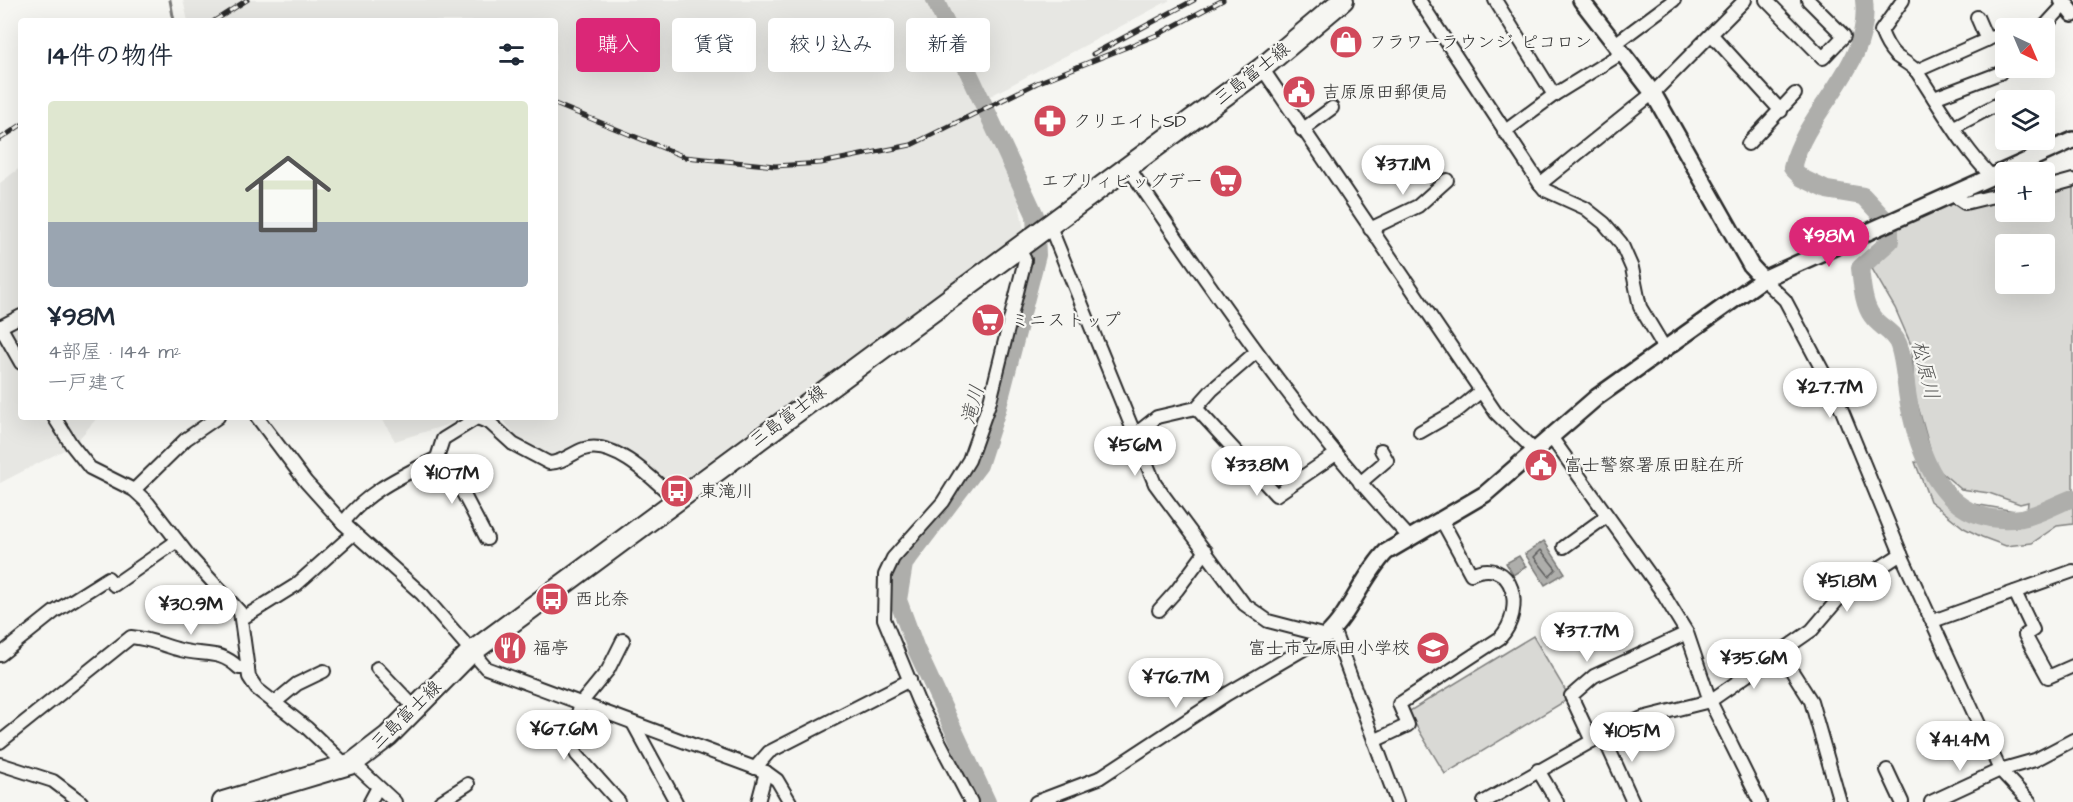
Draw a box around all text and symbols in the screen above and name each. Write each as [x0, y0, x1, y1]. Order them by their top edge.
chip: 購入 [576, 18, 660, 72]
chip: 賃貸 [672, 18, 756, 72]
chip: 絞り込み [768, 18, 894, 72]
chip: 新着 [906, 18, 990, 72]
north arrow [1995, 18, 2055, 78]
map controls [1995, 18, 2055, 294]
shop icon: フラワーラウンジ ピコロン [1328, 24, 1364, 60]
place label: フラワーラウンジ ピコロン [1369, 30, 1592, 55]
street label: 三島富士線 [1209, 36, 1295, 112]
text: 14件の物件 [48, 38, 173, 74]
icon: filters [495, 38, 528, 71]
public building icon: 吉原原田郵便局 [1281, 74, 1317, 110]
place label: 吉原原田郵便局 [1322, 80, 1448, 105]
button: layers [1995, 90, 2055, 150]
pharmacy icon: クリエイトSD [1032, 103, 1068, 139]
place label: クリエイトSD [1073, 109, 1187, 134]
icon: home [234, 140, 342, 248]
pin: ¥37.1M [1354, 145, 1452, 196]
text: ¥37.1M [1375, 150, 1431, 178]
button: + [1995, 162, 2055, 222]
supermarket icon: エブリィビッグデー [1208, 163, 1244, 199]
place label: エブリィビッグデー [1041, 169, 1203, 194]
pin: ¥98M [1793, 217, 1865, 268]
text: ¥98M [1803, 222, 1855, 250]
button: − [1995, 234, 2055, 294]
text: ¥98M [48, 299, 115, 335]
supermarket icon: ミニストップ [970, 302, 1006, 338]
place label: ミニストップ [1011, 308, 1121, 333]
text: 4部屋 · 144 m² [48, 338, 181, 366]
water label: 松原川 [1904, 338, 1946, 402]
pin: ¥27.7M [1781, 368, 1879, 419]
text: 一戸建て [48, 369, 128, 397]
text: ¥27.7M [1797, 373, 1863, 401]
street label: 三島富士線 [745, 379, 831, 453]
water label: 滝川 [954, 382, 992, 428]
pin: ¥56M [1099, 426, 1171, 477]
text: ¥56M [1108, 431, 1162, 459]
pin: ¥33.8M [1208, 446, 1306, 497]
public building icon: 富士警察署原田駐在所 [1523, 447, 1559, 483]
text: ¥33.8M [1225, 451, 1289, 479]
place label: 富士警察署原田駐在所 [1564, 453, 1744, 478]
pin: ¥107M [410, 454, 494, 505]
text: ¥107M [425, 459, 479, 487]
bus stop icon: 東滝川 [659, 473, 695, 509]
place label: 東滝川 [700, 479, 754, 504]
pin: ¥51.8M [1798, 562, 1896, 613]
text: ¥51.8M [1817, 567, 1877, 595]
bus stop icon: 西比奈 [534, 581, 570, 617]
pin: ¥30.9M [142, 585, 240, 636]
place label: 西比奈 [575, 587, 629, 612]
text: ¥30.9M [159, 590, 223, 618]
pin: ¥37.7M [1538, 612, 1636, 663]
text: ¥37.7M [1555, 617, 1619, 645]
restaurant icon: 福亭 [492, 630, 528, 666]
school or university icon: 富士市立原田小学校 [1415, 630, 1451, 666]
place label: 福亭 [533, 636, 569, 661]
place label: 富士市立原田小学校 [1248, 636, 1410, 661]
pin: ¥35.6M [1705, 639, 1803, 690]
text: ¥35.6M [1721, 644, 1787, 672]
pin: ¥76.7M [1127, 658, 1225, 709]
text: ¥76.7M [1142, 663, 1210, 691]
street label: 三島富士線 [365, 675, 447, 755]
pin: ¥67.6M [515, 710, 613, 761]
pin: ¥105M [1590, 712, 1674, 763]
text: ¥67.6M [530, 715, 598, 743]
text: ¥105M [1604, 717, 1660, 745]
pin: ¥41.4M [1911, 721, 2009, 772]
text: ¥41.4M [1930, 726, 1990, 754]

